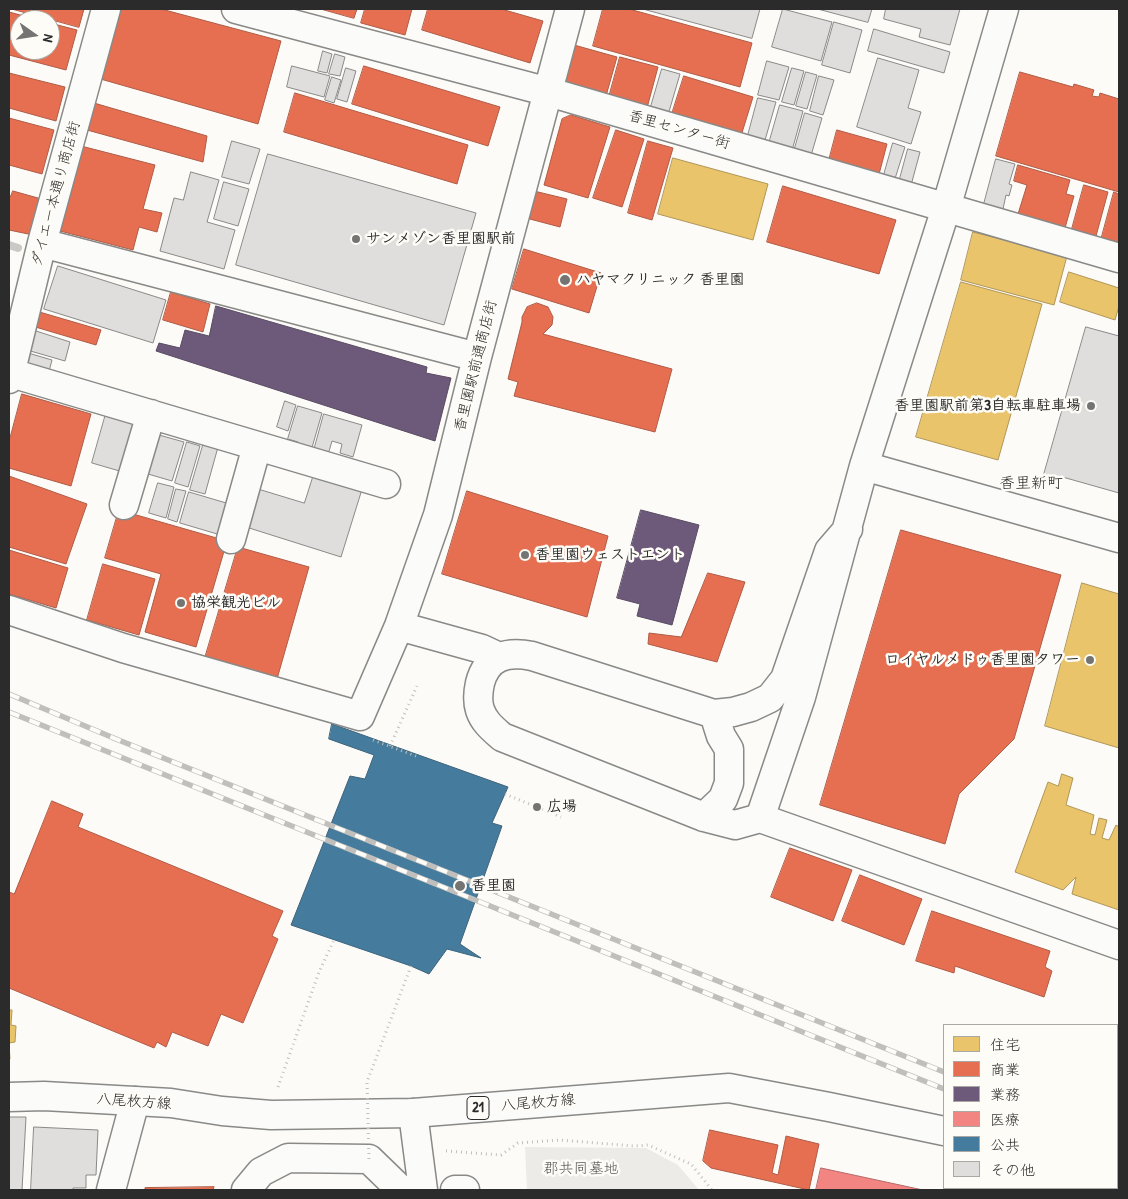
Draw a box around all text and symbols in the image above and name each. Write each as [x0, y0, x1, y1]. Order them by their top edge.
north arrow [10, 10, 60, 60]
text: N [39, 32, 59, 44]
street label: 香里センター街 [626, 107, 732, 153]
street label: ダイエー本通り商店街 [28, 119, 84, 269]
place label: サンメゾン香里園駅前 [366, 230, 516, 248]
marker: サンメゾン香里園駅前 [350, 233, 362, 245]
place label: ハヤマクリニック 香里園 [576, 271, 744, 289]
marker: ハヤマクリニック 香里園 [558, 273, 572, 287]
street label: 香里園駅前通商店街 [451, 298, 501, 434]
place label: 香里園駅前第3自転車駐車場 [894, 397, 1081, 415]
marker: 香里園駅前第3自転車駐車場 [1085, 400, 1097, 412]
district label: 香里新町 [999, 474, 1063, 494]
place label: 香里園ウェストエント [535, 546, 685, 564]
marker: 香里園ウェストエント [519, 549, 531, 561]
place label: 協栄観光ビル [191, 594, 281, 612]
marker: 協栄観光ビル [175, 597, 187, 609]
place label: ロイヤルメドゥ香里園タワー [885, 651, 1080, 669]
marker: ロイヤルメドゥ香里園タワー [1084, 654, 1096, 666]
place label: 広場 [547, 798, 577, 816]
marker: 広場 [531, 801, 543, 813]
place label: 香里園 [471, 877, 516, 895]
marker: 香里園 [453, 879, 467, 893]
legend [943, 1024, 1118, 1189]
text: 住宅 [990, 1034, 1020, 1055]
text: 商業 [990, 1059, 1020, 1080]
text: 業務 [990, 1084, 1020, 1105]
street label: 八尾枚方線 [96, 1090, 172, 1114]
street label: 八尾枚方線 [500, 1091, 576, 1115]
road number: 21 [467, 1096, 489, 1120]
text: 医療 [990, 1109, 1020, 1130]
text: 公共 [990, 1134, 1020, 1155]
text: その他 [990, 1159, 1035, 1180]
park label: 郡共同墓地 [544, 1160, 618, 1178]

